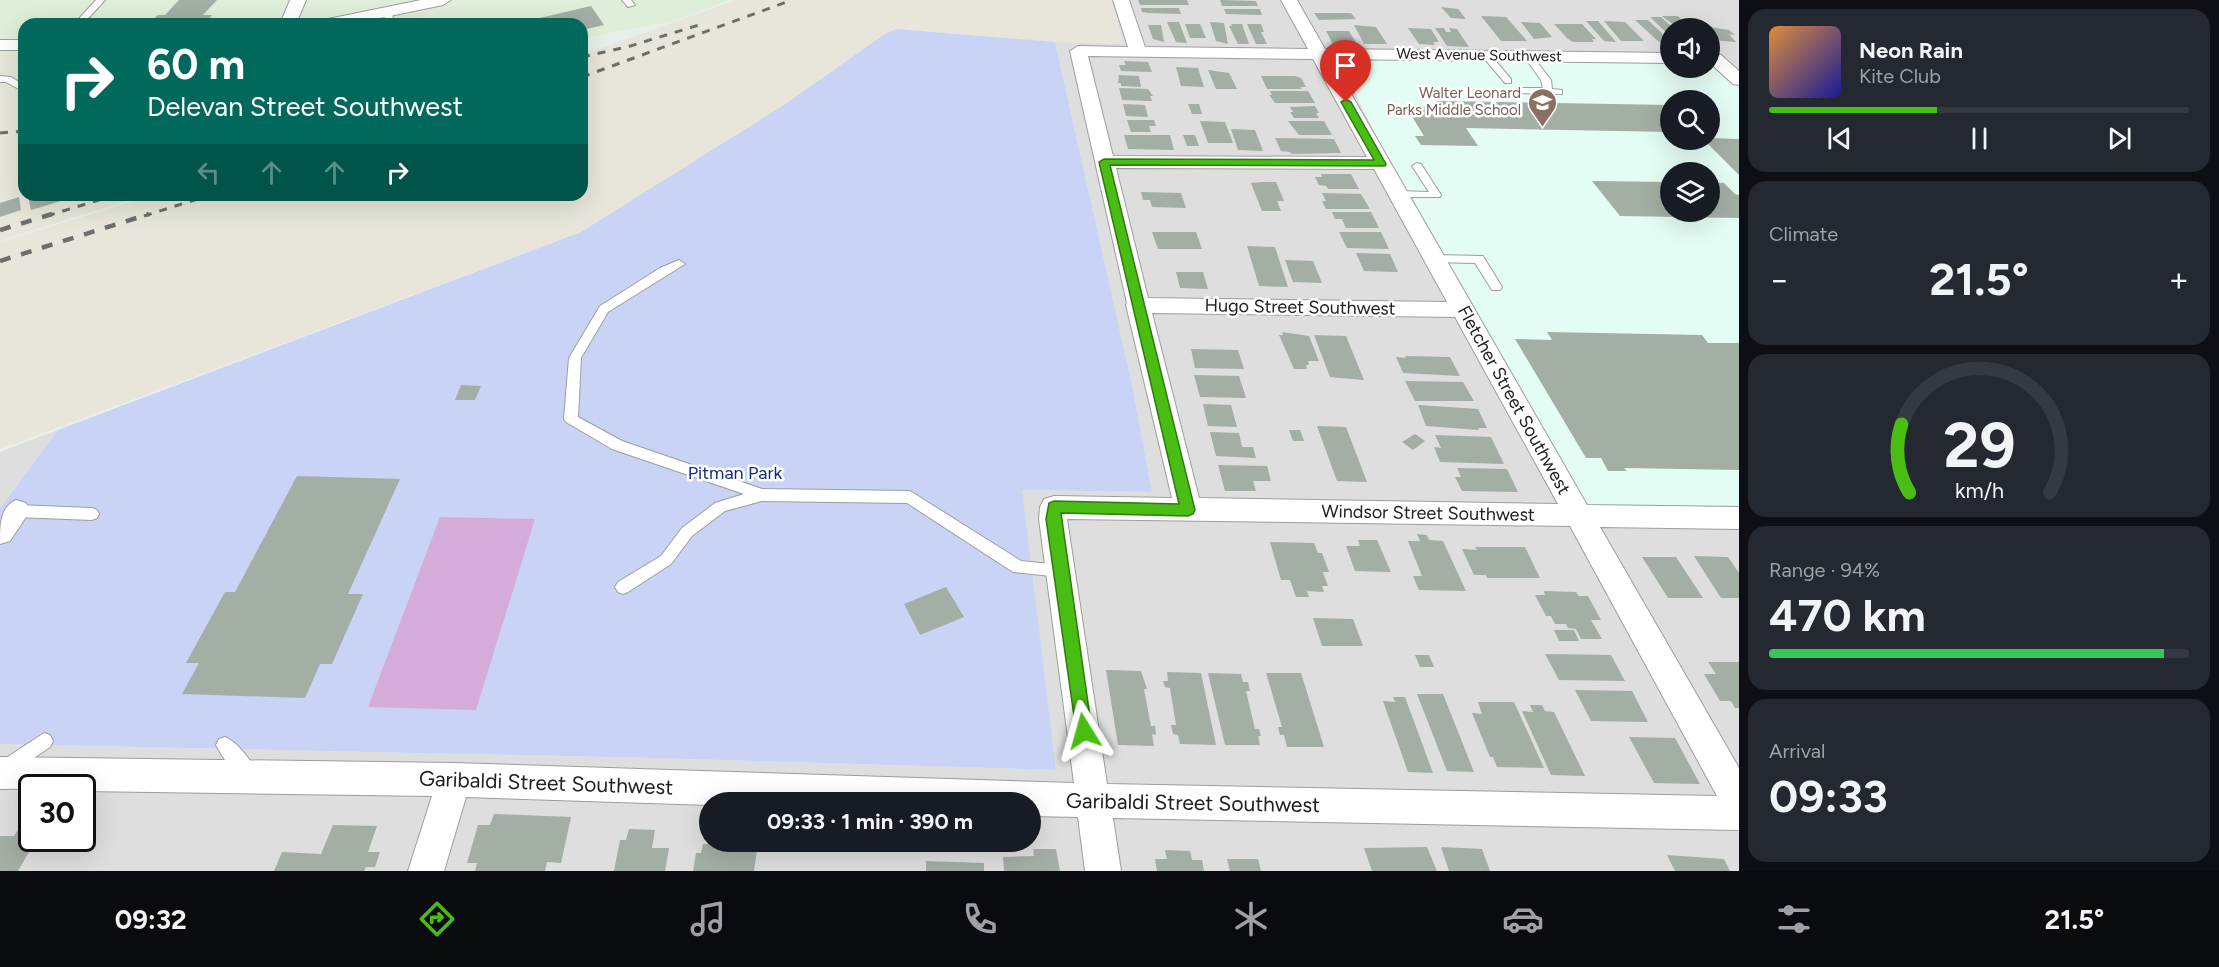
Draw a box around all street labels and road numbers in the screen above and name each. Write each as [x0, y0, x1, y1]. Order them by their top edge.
street label: West Avenue Southwest [1396, 45, 1562, 65]
street label: Hugo Street Southwest [1204, 294, 1396, 320]
street label: Fletcher Street Southwest [1453, 302, 1575, 498]
street label: Windsor Street Southwest [1321, 500, 1535, 526]
street label: Garibaldi Street Southwest [418, 766, 674, 799]
street label: Garibaldi Street Southwest [1066, 788, 1320, 817]

